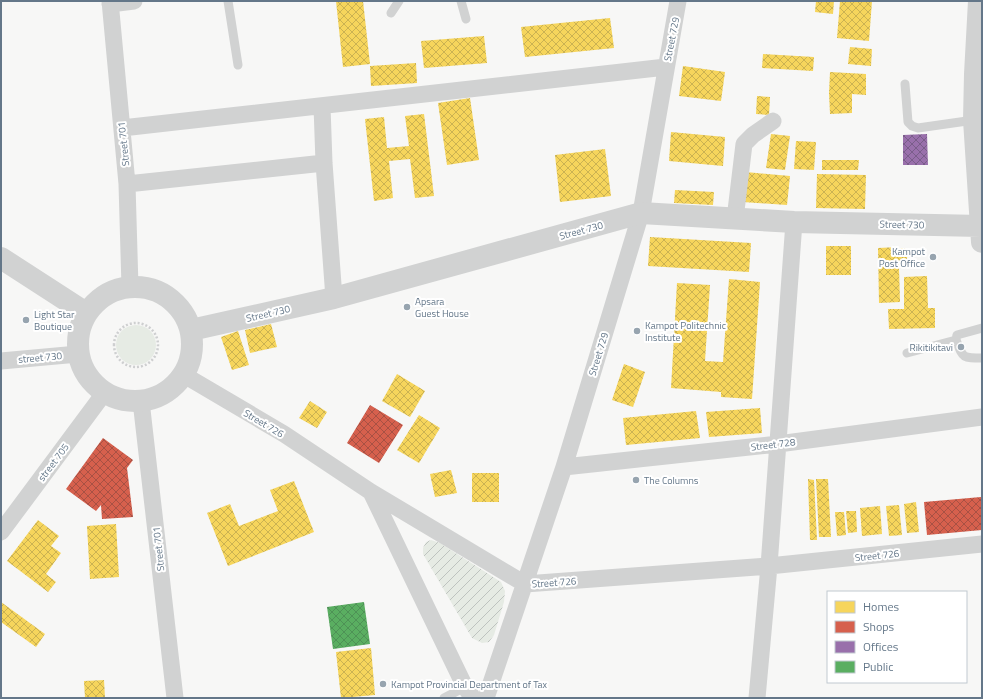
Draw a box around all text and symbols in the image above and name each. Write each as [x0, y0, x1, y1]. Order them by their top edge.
street label: Street 729 [660, 15, 683, 63]
street label: Street 701 [114, 121, 133, 167]
street label: Street 730 [558, 217, 605, 244]
street label: Street 730 [879, 217, 925, 232]
place label: Kampot Post Office [879, 244, 925, 271]
marker: Kampot Post Office [928, 252, 938, 262]
place label: Apsara Guest House [415, 294, 469, 321]
street label: Street 730 [245, 301, 292, 326]
marker: Apsara Guest House [402, 302, 412, 312]
place label: Light Star Boutique [34, 307, 75, 334]
marker: Light Star Boutique [21, 315, 31, 325]
place label: Kampot Politechnic Institute [645, 318, 726, 345]
marker: Kampot Politechnic Institute [632, 326, 642, 336]
street label: Street 729 [585, 330, 612, 378]
place label: Rikitikitavi [910, 340, 953, 355]
marker: Rikitikitavi [956, 342, 966, 352]
street label: street 730 [17, 348, 63, 367]
street label: Street 726 [241, 405, 287, 442]
street label: Street 728 [750, 434, 797, 455]
street label: street 705 [34, 440, 73, 484]
place label: The Columns [644, 473, 699, 488]
marker: The Columns [631, 475, 641, 485]
street label: Street 701 [149, 526, 168, 572]
street label: Street 726 [854, 546, 901, 565]
street label: Street 726 [531, 573, 577, 592]
legend [827, 591, 967, 683]
text: Homes [863, 597, 899, 616]
text: Shops [863, 617, 895, 636]
text: Offices [863, 637, 899, 656]
text: Public [863, 657, 893, 676]
place label: Kampot Provincial Department of Tax [391, 677, 548, 692]
marker: Kampot Provincial Department of Tax [378, 679, 388, 689]

